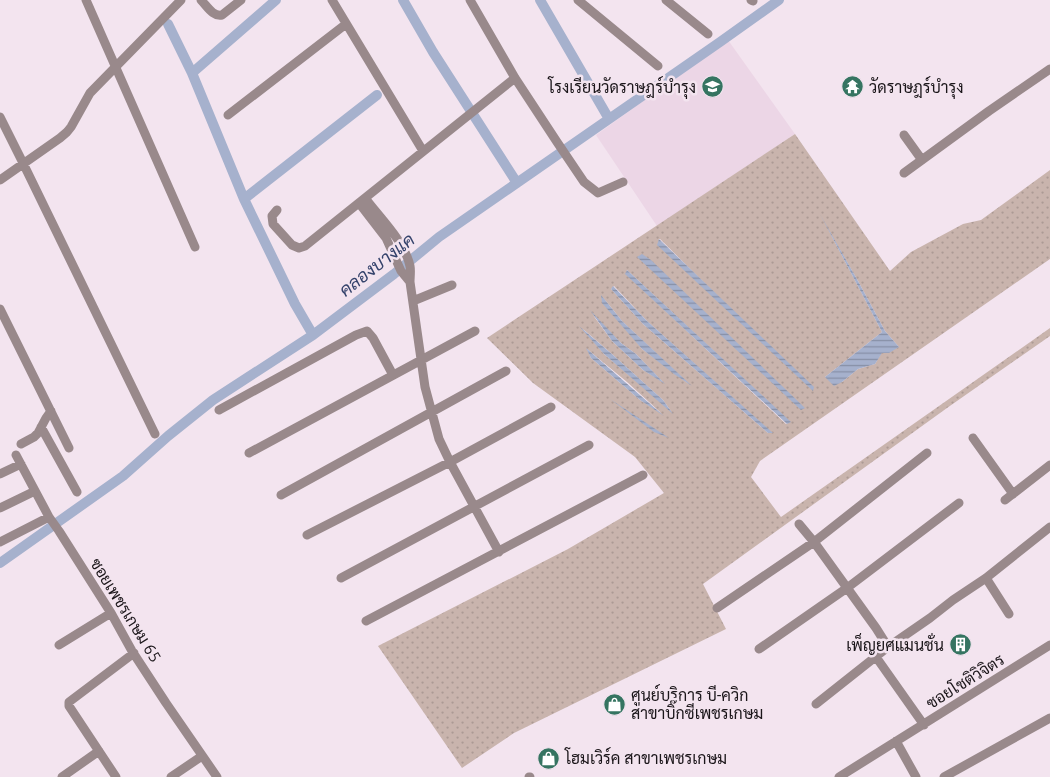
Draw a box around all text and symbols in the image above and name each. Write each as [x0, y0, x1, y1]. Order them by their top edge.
place label: โรงเรียนวัดราษฎร์บำรุง [547, 75, 696, 99]
school or university icon: โรงเรียนวัดราษฎร์บำรุง [700, 75, 724, 99]
temple icon: วัดราษฎร์บำรุง [841, 75, 865, 99]
place label: วัดราษฎร์บำรุง [869, 75, 964, 99]
water label: คลองบางแค [335, 229, 418, 300]
street label: ซอยเพชรเกษม 65 [87, 555, 165, 665]
place label: เพ็ญยศแมนชั่น [846, 632, 944, 655]
building icon: เพ็ญยศแมนชั่น [948, 633, 972, 657]
street label: ซอยโชติวิจิตร [922, 648, 1007, 712]
place label: ศูนย์บริการ บี-ควิก สาขาบิ๊กซีเพชรเกษม [631, 683, 763, 722]
shop icon: ศูนย์บริการ บี-ควิก สาขาบิ๊กซีเพชรเกษม [603, 692, 627, 716]
shop icon: โฮมเวิร์ค สาขาเพชรเกษม [537, 746, 561, 770]
place label: โฮมเวิร์ค สาขาเพชรเกษม [564, 746, 727, 767]

